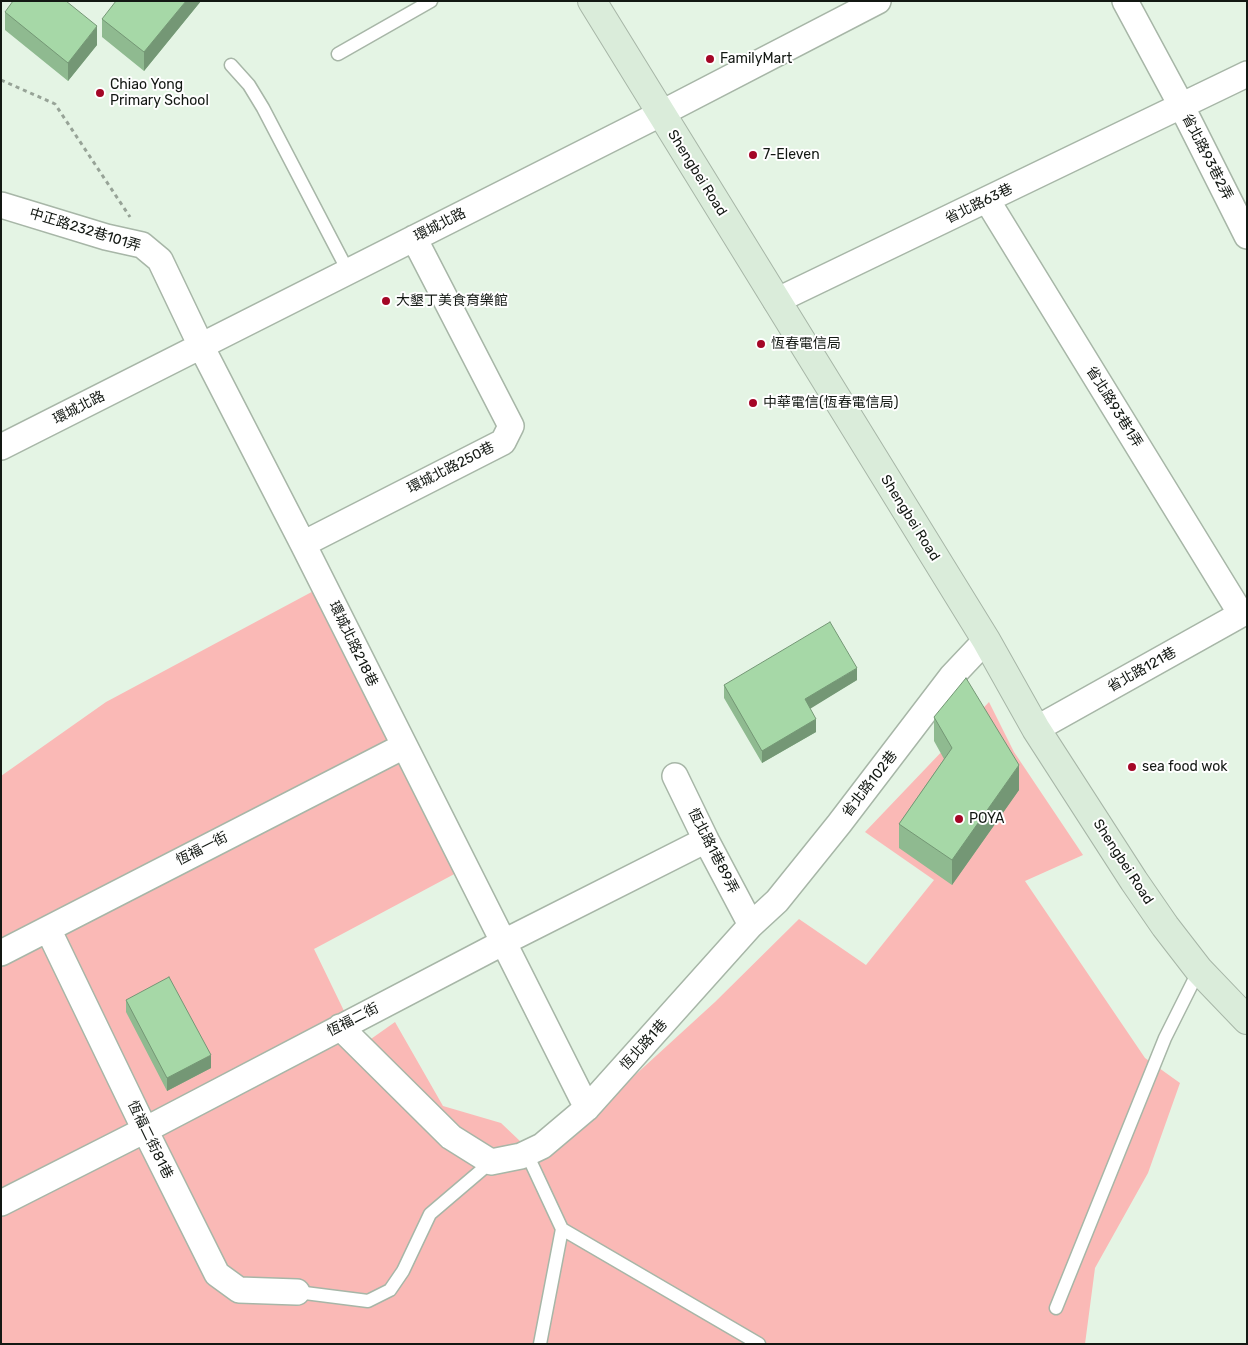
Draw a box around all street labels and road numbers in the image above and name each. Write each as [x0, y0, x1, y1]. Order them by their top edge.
street label: 省北路93巷2弄 [1178, 111, 1236, 203]
street label: Shengbei Road [664, 127, 730, 219]
street label: 省北路63巷 [943, 180, 1015, 228]
street label: 中正路232巷101弄 [27, 205, 143, 255]
street label: 環城北路 [411, 205, 469, 245]
street label: 省北路93巷1弄 [1082, 363, 1146, 451]
street label: 環城北路 [50, 388, 108, 428]
street label: 環城北路250巷 [405, 439, 497, 497]
street label: Shengbei Road [877, 472, 943, 564]
street label: 環城北路218巷 [325, 598, 381, 690]
street label: 省北路121巷 [1105, 644, 1179, 696]
street label: 省北路102巷 [839, 748, 901, 820]
street label: 恆北路1巷89弄 [684, 806, 742, 896]
street label: Shengbei Road [1089, 816, 1157, 908]
street label: 恆福一街 [173, 829, 231, 869]
street label: 恆福二街 [324, 1000, 382, 1040]
street label: 恆北路1巷 [617, 1016, 671, 1074]
street label: 恆福二街81巷 [124, 1098, 176, 1182]

